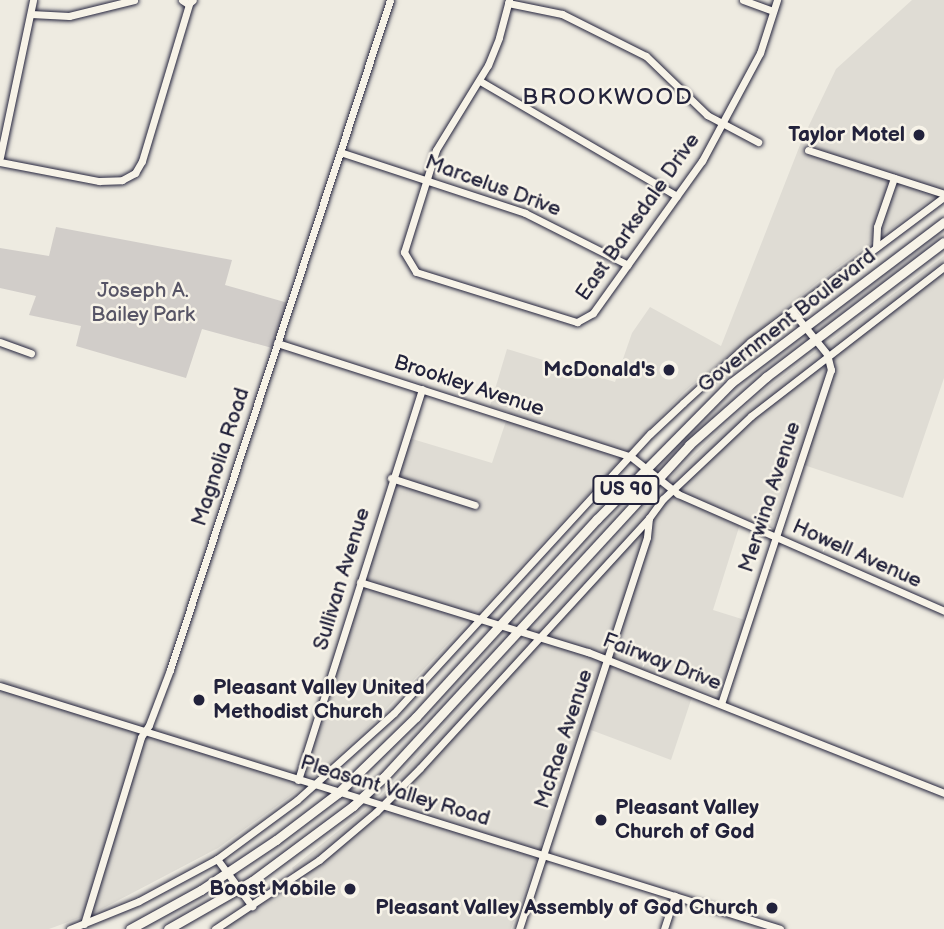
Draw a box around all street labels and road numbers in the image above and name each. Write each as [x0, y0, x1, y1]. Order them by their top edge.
street label: East Barksdale Drive [571, 128, 705, 306]
street label: Marcelus Drive [422, 150, 564, 222]
street label: Government Boulevard [693, 244, 881, 398]
street label: Brookley Avenue [390, 350, 548, 422]
street label: Magnolia Road [187, 385, 255, 529]
street label: Merwina Avenue [734, 418, 806, 576]
road number: US 90 [591, 475, 661, 505]
street label: Sullivan Avenue [308, 505, 376, 653]
street label: Howell Avenue [788, 514, 926, 594]
street label: Fairway Drive [598, 628, 726, 696]
street label: McRae Avenue [530, 666, 598, 812]
street label: Pleasant Valley Road [296, 750, 494, 832]

